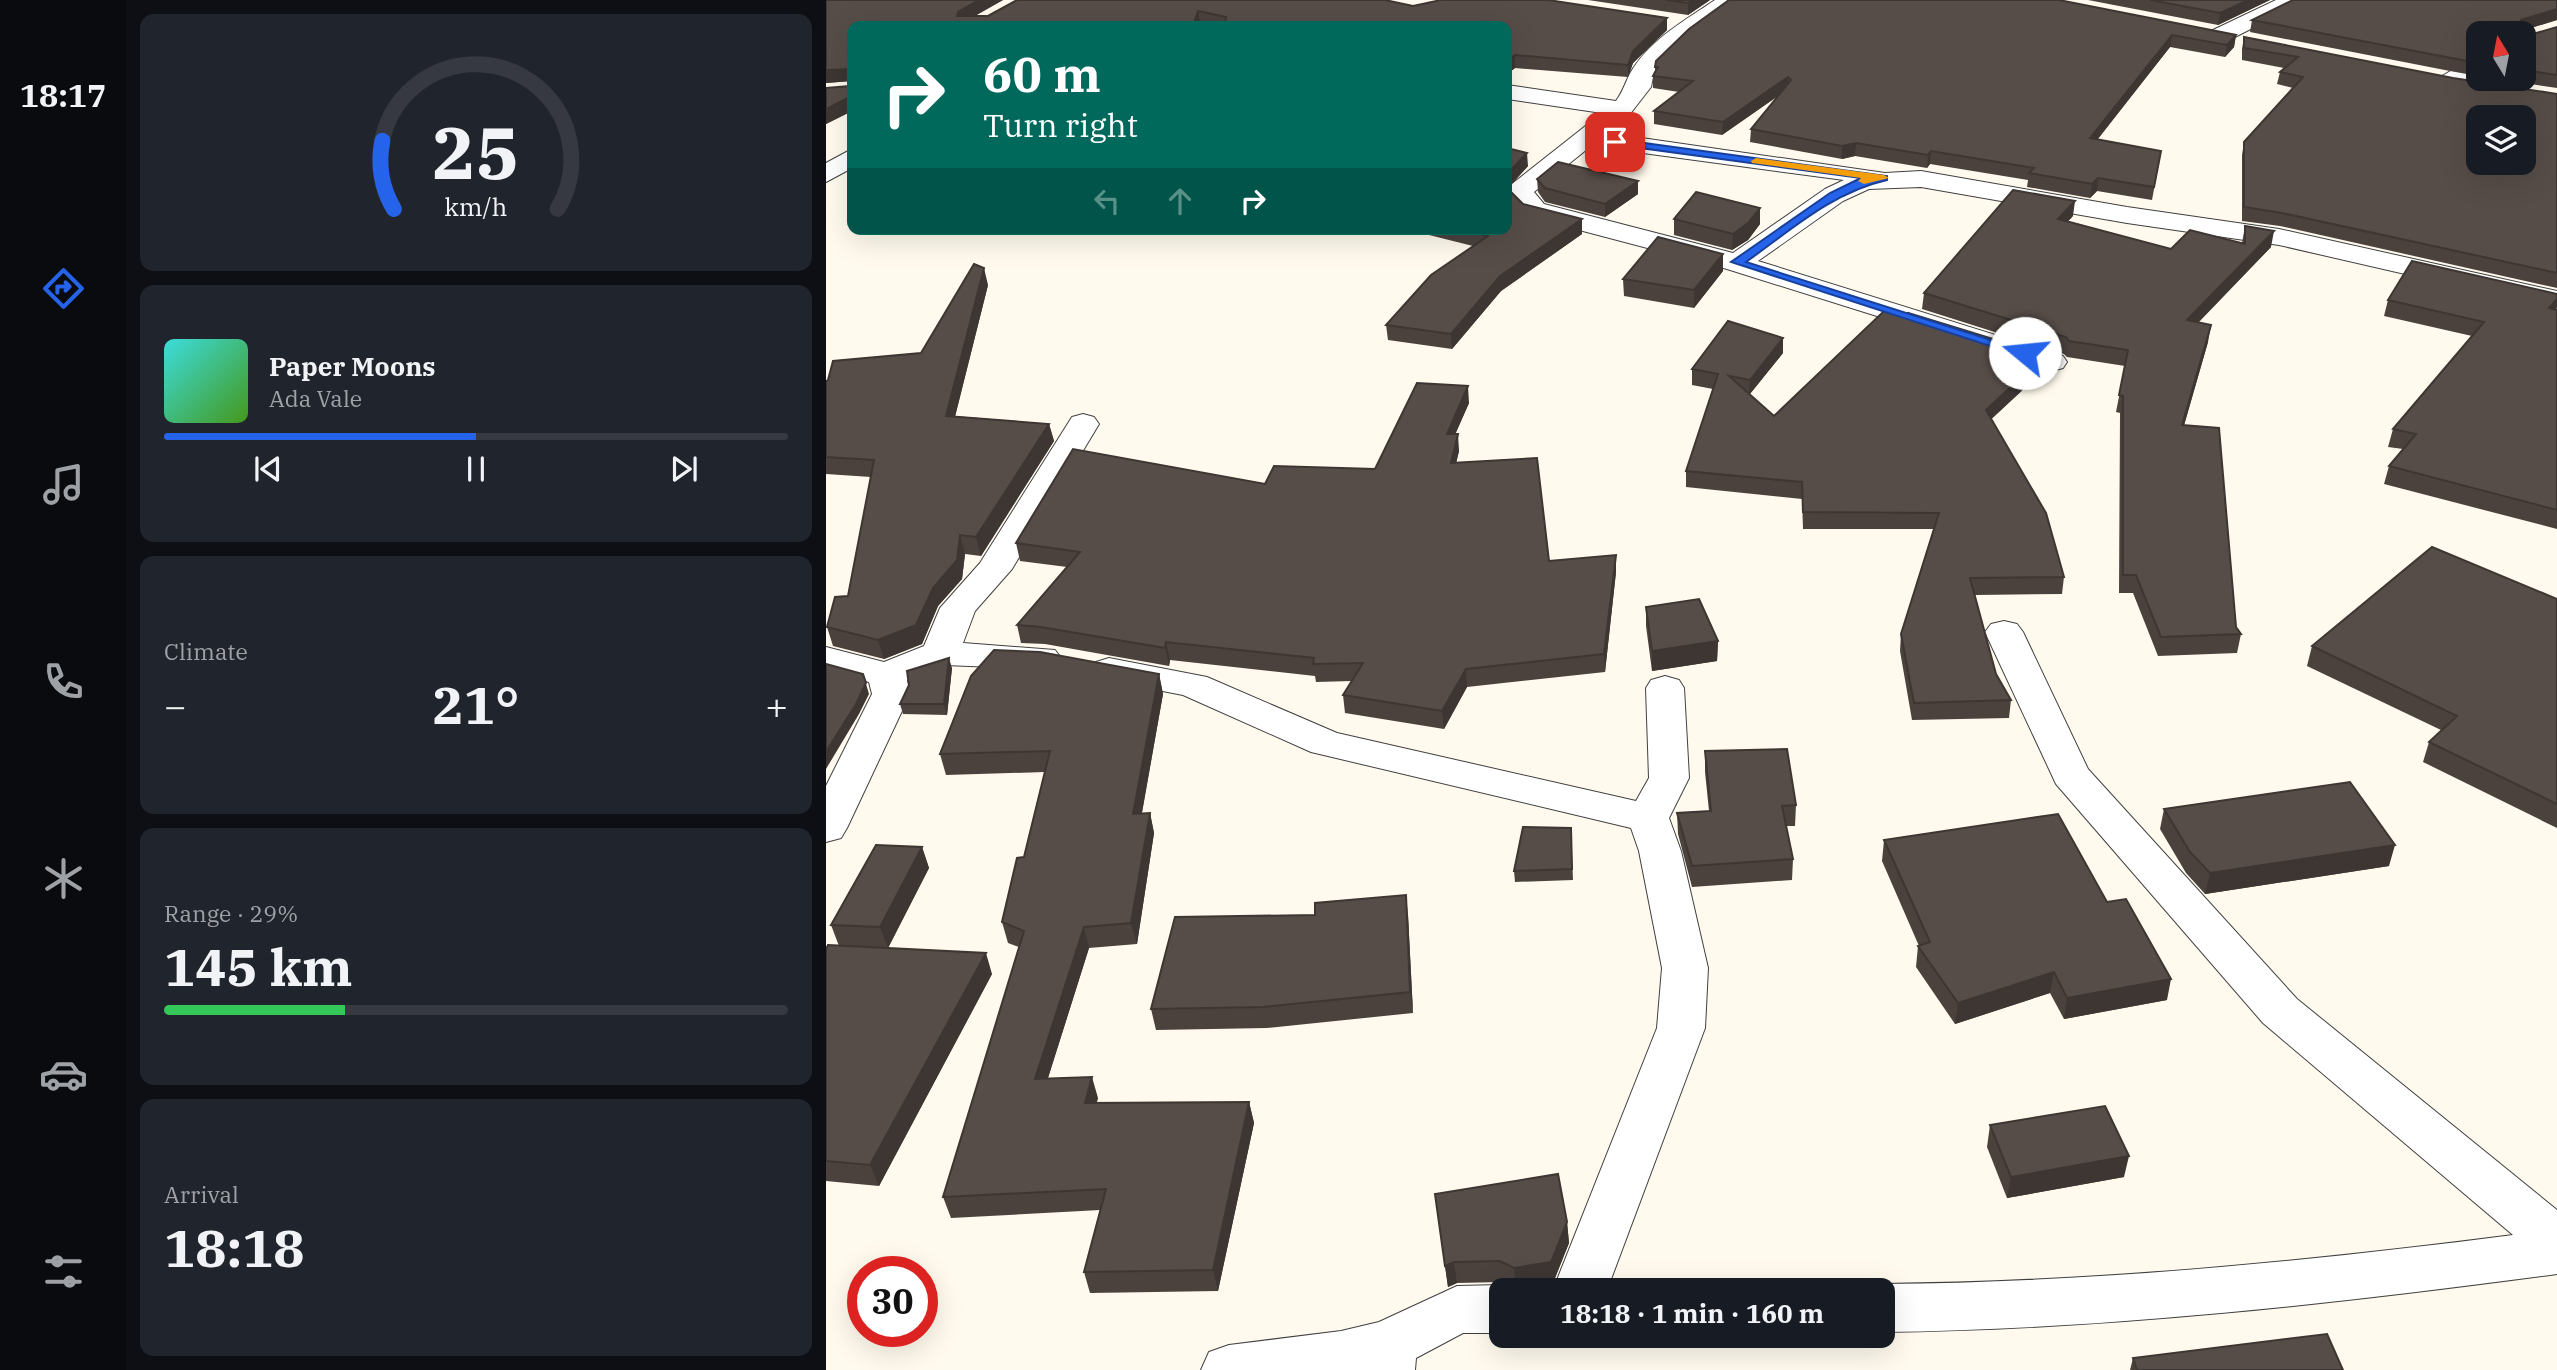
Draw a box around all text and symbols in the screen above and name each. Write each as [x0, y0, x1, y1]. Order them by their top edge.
north arrow [2466, 21, 2536, 91]
map controls [2466, 21, 2536, 175]
text: 60 m [983, 42, 1101, 105]
icon: right [868, 49, 959, 140]
text: 18:17 [20, 74, 106, 116]
text: 25 [432, 104, 520, 199]
text: Turn right [983, 104, 1138, 146]
button: layers [2466, 105, 2536, 175]
pin [1585, 112, 1645, 172]
icon: arrive [1596, 123, 1634, 161]
icon: left [1088, 182, 1126, 220]
icon: ahead [1161, 182, 1199, 220]
icon: right [1234, 182, 1272, 220]
text: km/h [444, 189, 508, 222]
icon: directions [39, 264, 88, 313]
position arrow [1988, 316, 2062, 390]
text: Paper Moons [269, 349, 436, 383]
text: Ada Vale [269, 383, 362, 413]
icon: previous [249, 450, 287, 488]
icon: pause [457, 450, 495, 488]
icon: next [665, 450, 703, 488]
icon: music [39, 460, 88, 509]
text: Climate [164, 636, 248, 666]
icon: phone [39, 657, 88, 706]
text: 21° [433, 671, 519, 738]
text: − [164, 681, 187, 730]
text: + [765, 681, 788, 730]
icon: climate [39, 854, 88, 903]
text: Range · 29% [164, 898, 298, 928]
text: 145 km [164, 933, 353, 1000]
icon: car [39, 1050, 88, 1099]
text: Arrival [164, 1179, 239, 1209]
text: 18:18 [164, 1214, 305, 1281]
icon: filters [39, 1247, 88, 1296]
speed limit sign: 30 [847, 1256, 938, 1347]
text: 18:18 · 1 min · 160 m [1560, 1296, 1824, 1330]

